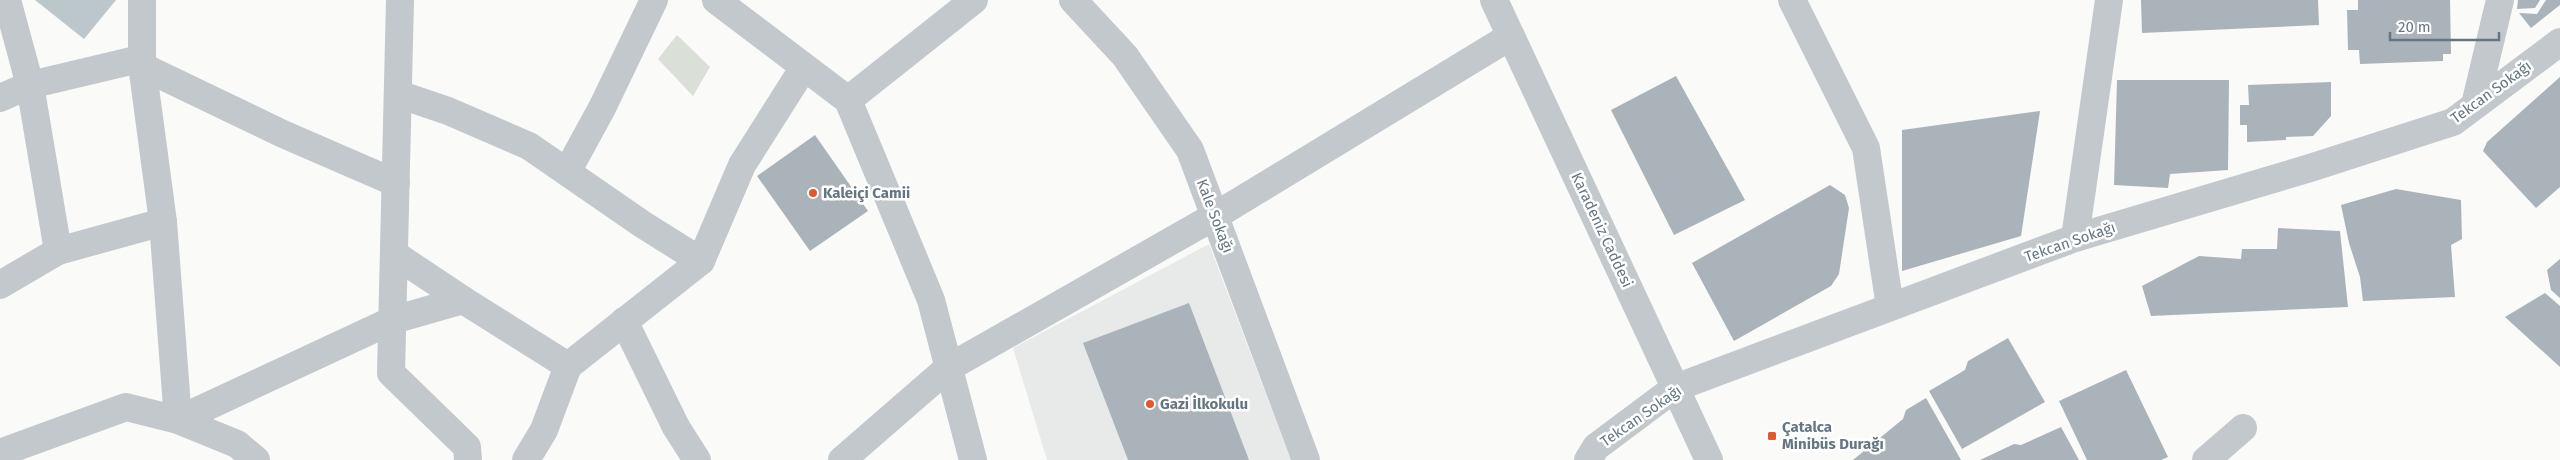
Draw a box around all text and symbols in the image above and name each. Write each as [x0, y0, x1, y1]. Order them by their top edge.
scale bar [2390, 10, 2499, 42]
text: 20 m [2398, 18, 2431, 36]
street label: Tekcan Sokağı [2447, 57, 2535, 127]
street label: Karadeniz Caddesi [1567, 170, 1637, 290]
street label: Kale Sokağı [1193, 177, 1237, 255]
place label: Kaleiçi Camii [823, 184, 910, 203]
marker: Kaleiçi Camii [807, 187, 819, 199]
street label: Tekcan Sokağı [2022, 218, 2118, 266]
street label: Tekcan Sokağı [1597, 381, 1685, 451]
place label: Gazi İlkokulu [1160, 395, 1248, 413]
marker: Gazi İlkokulu [1144, 398, 1156, 410]
place label: Çatalca Minibüs Durağı [1782, 418, 1884, 453]
marker: Çatalca Minibüs Durağı [1766, 430, 1778, 442]

